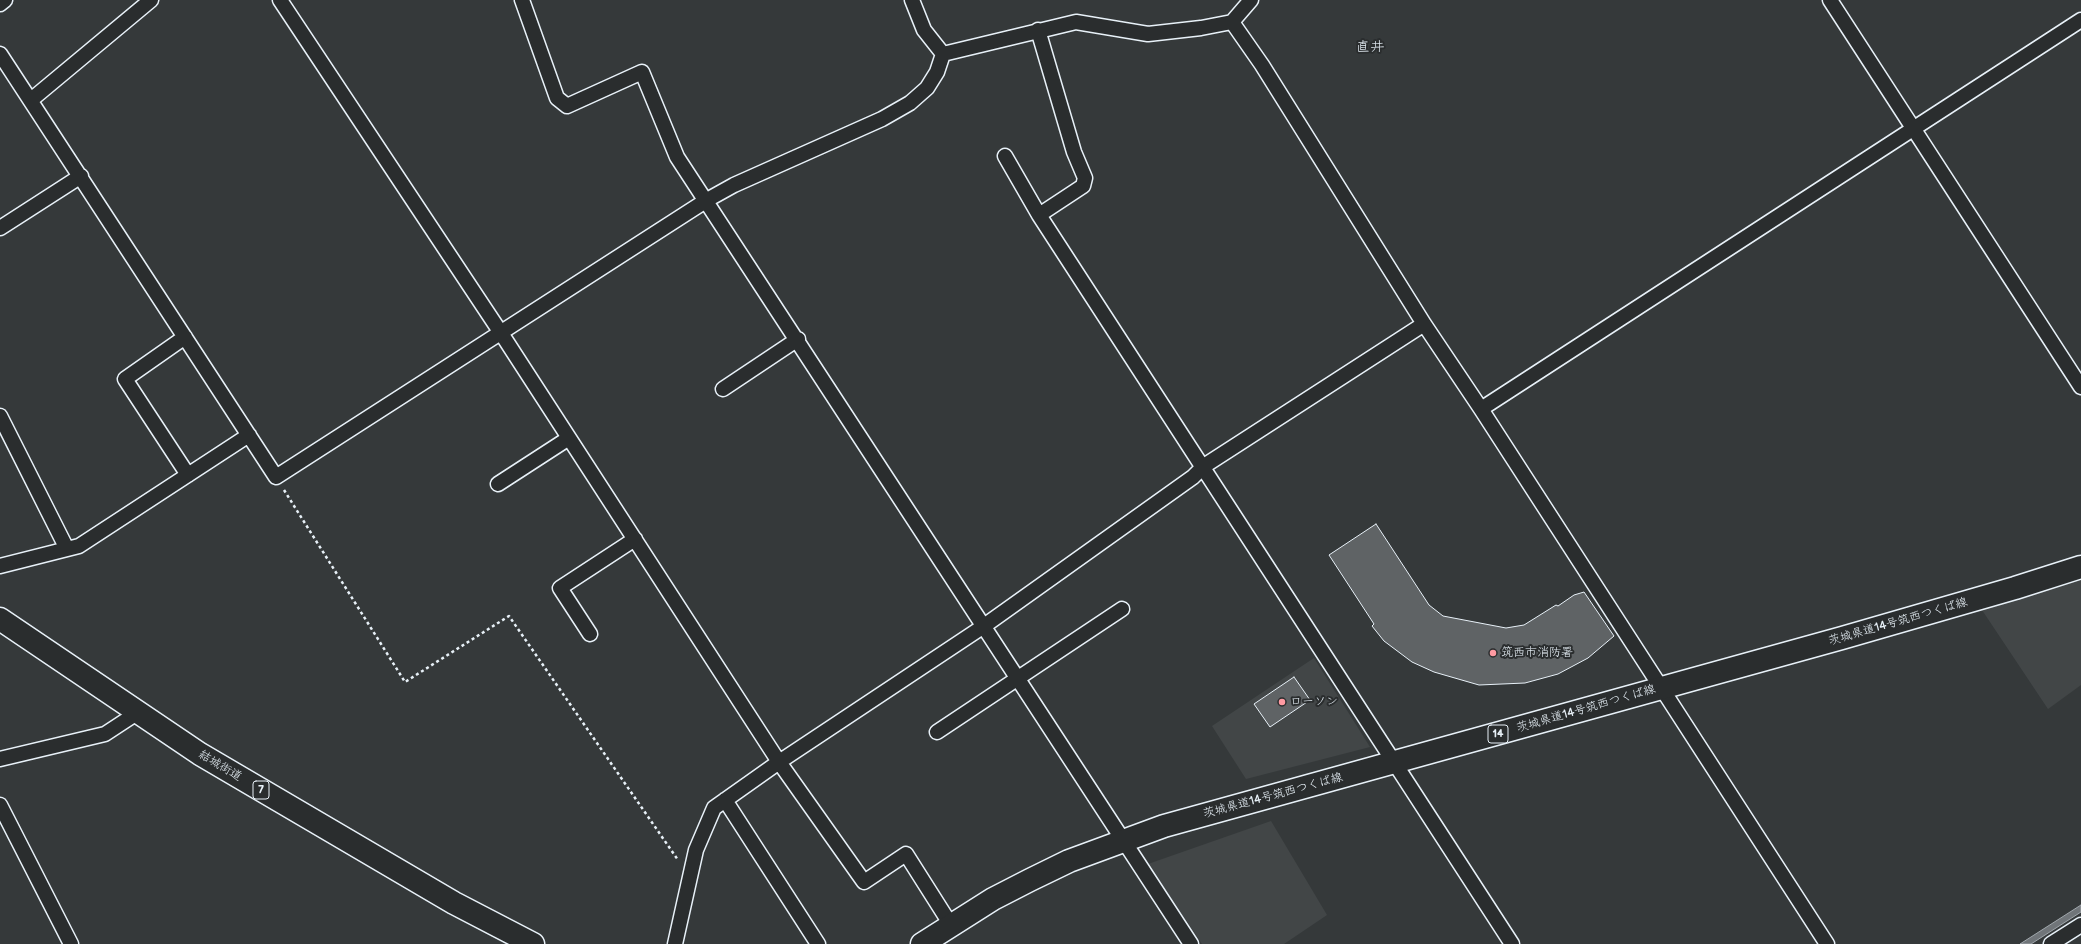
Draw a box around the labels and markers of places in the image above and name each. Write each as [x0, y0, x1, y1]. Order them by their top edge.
place label: 筑西市消防署 [1501, 646, 1573, 660]
marker: 筑西市消防署 [1488, 648, 1498, 658]
place label: ローソン [1290, 695, 1338, 709]
marker: ローソン [1277, 697, 1287, 707]

